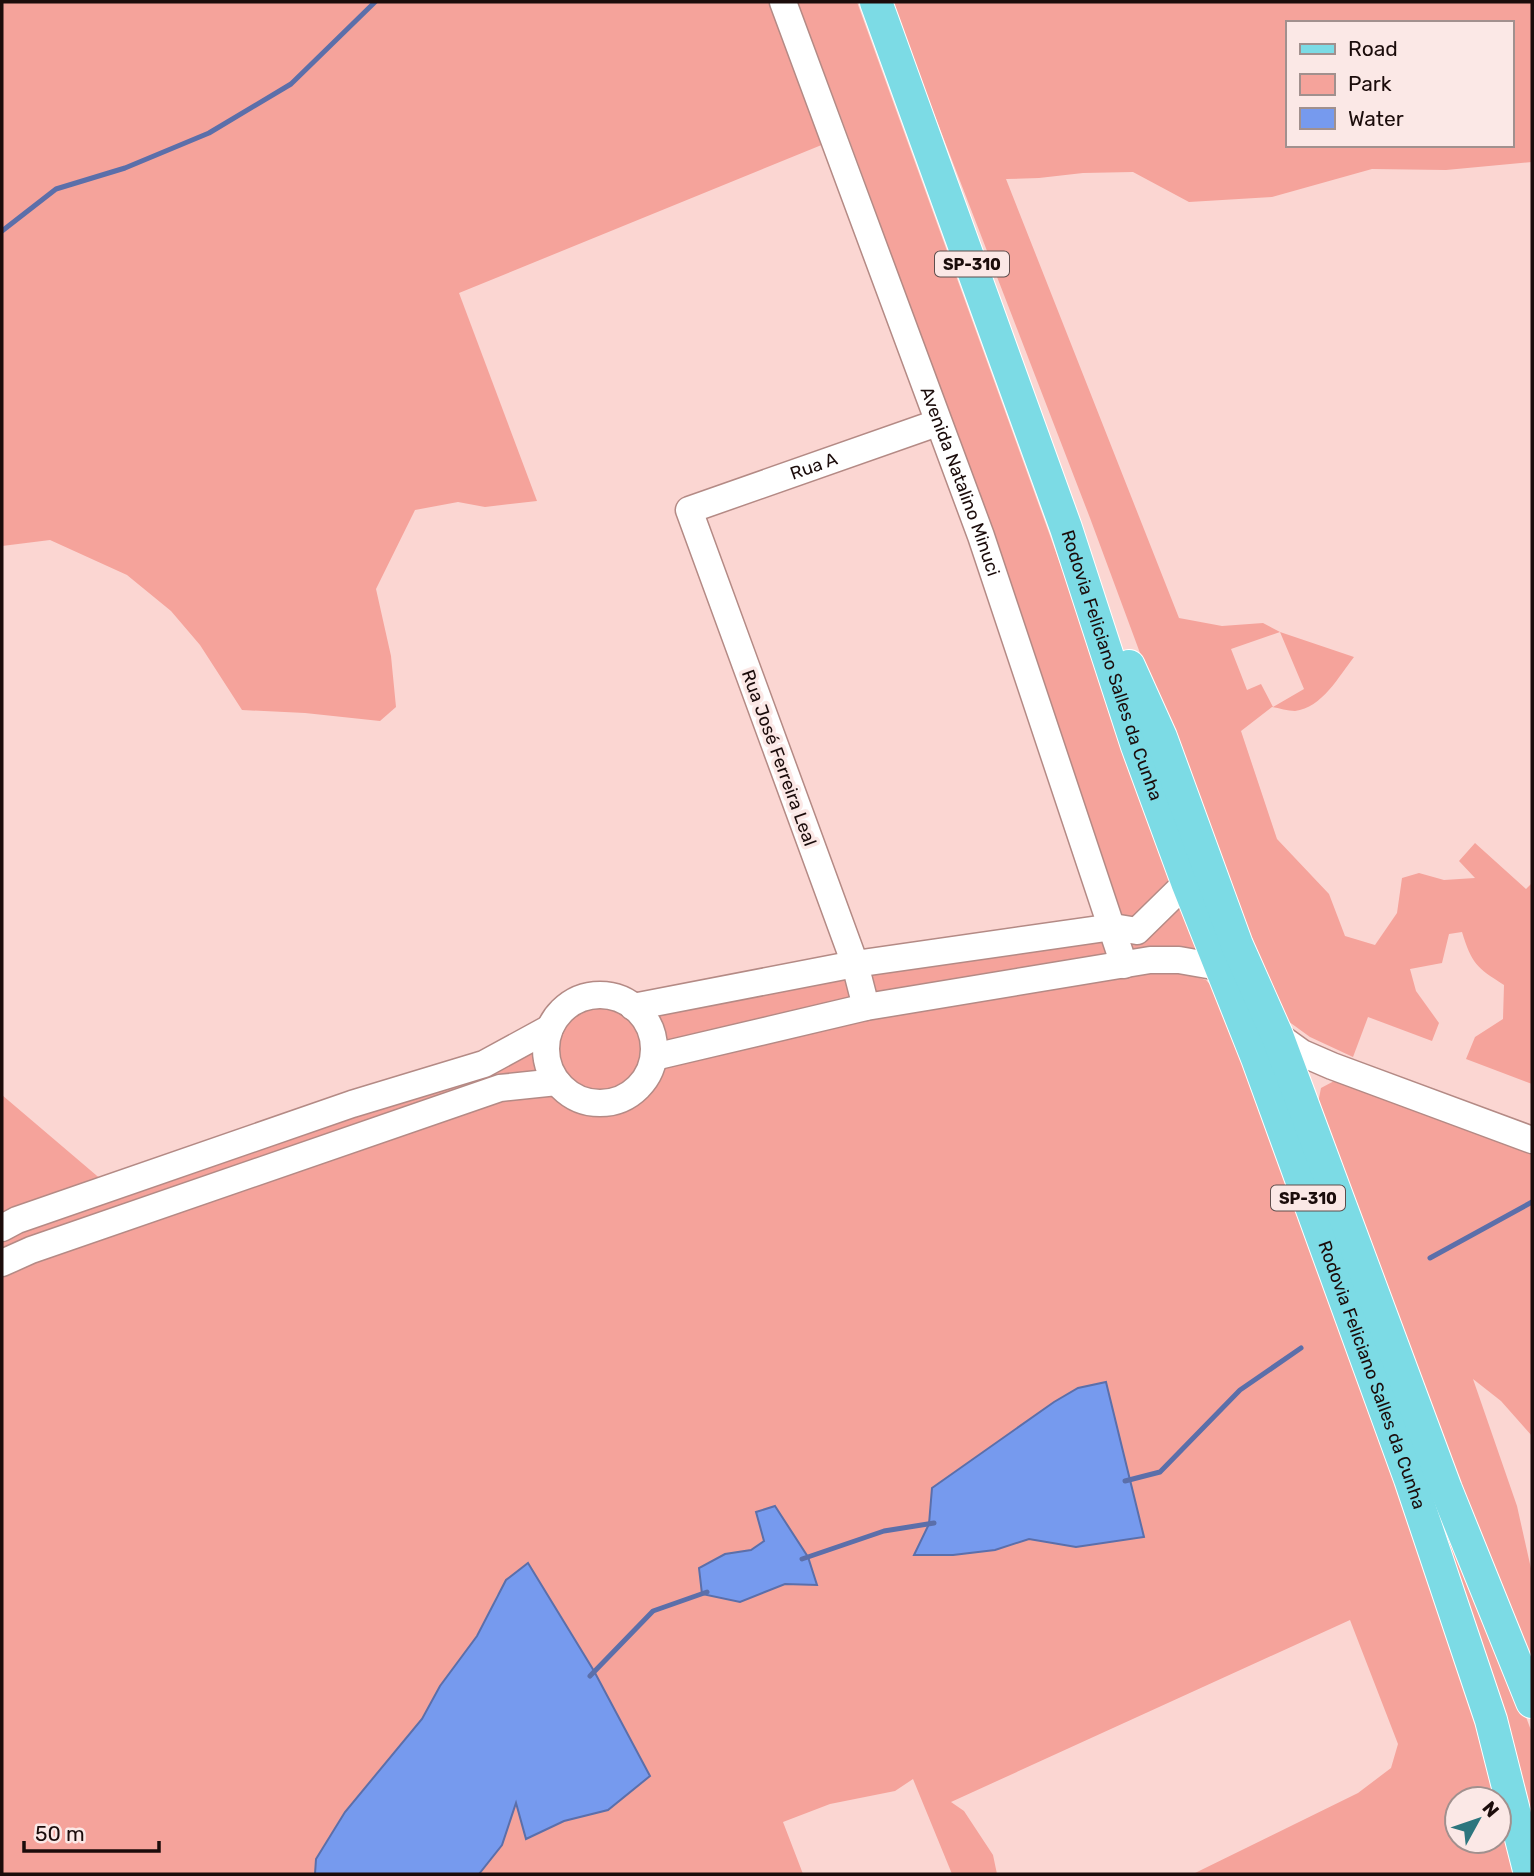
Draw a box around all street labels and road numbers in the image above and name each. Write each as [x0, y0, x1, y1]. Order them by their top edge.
road number: SP-310 [935, 252, 1009, 276]
street label: Avenida Natalino Minuci [916, 383, 1005, 579]
street label: Rua A [787, 448, 840, 485]
street label: Rodovia Feliciano Salles da Cunha [1056, 527, 1167, 804]
street label: Rua José Ferreira Leal [737, 667, 821, 849]
road number: SP-310 [1271, 1186, 1345, 1210]
street label: Rodovia Feliciano Salles da Cunha [1313, 1238, 1430, 1512]

